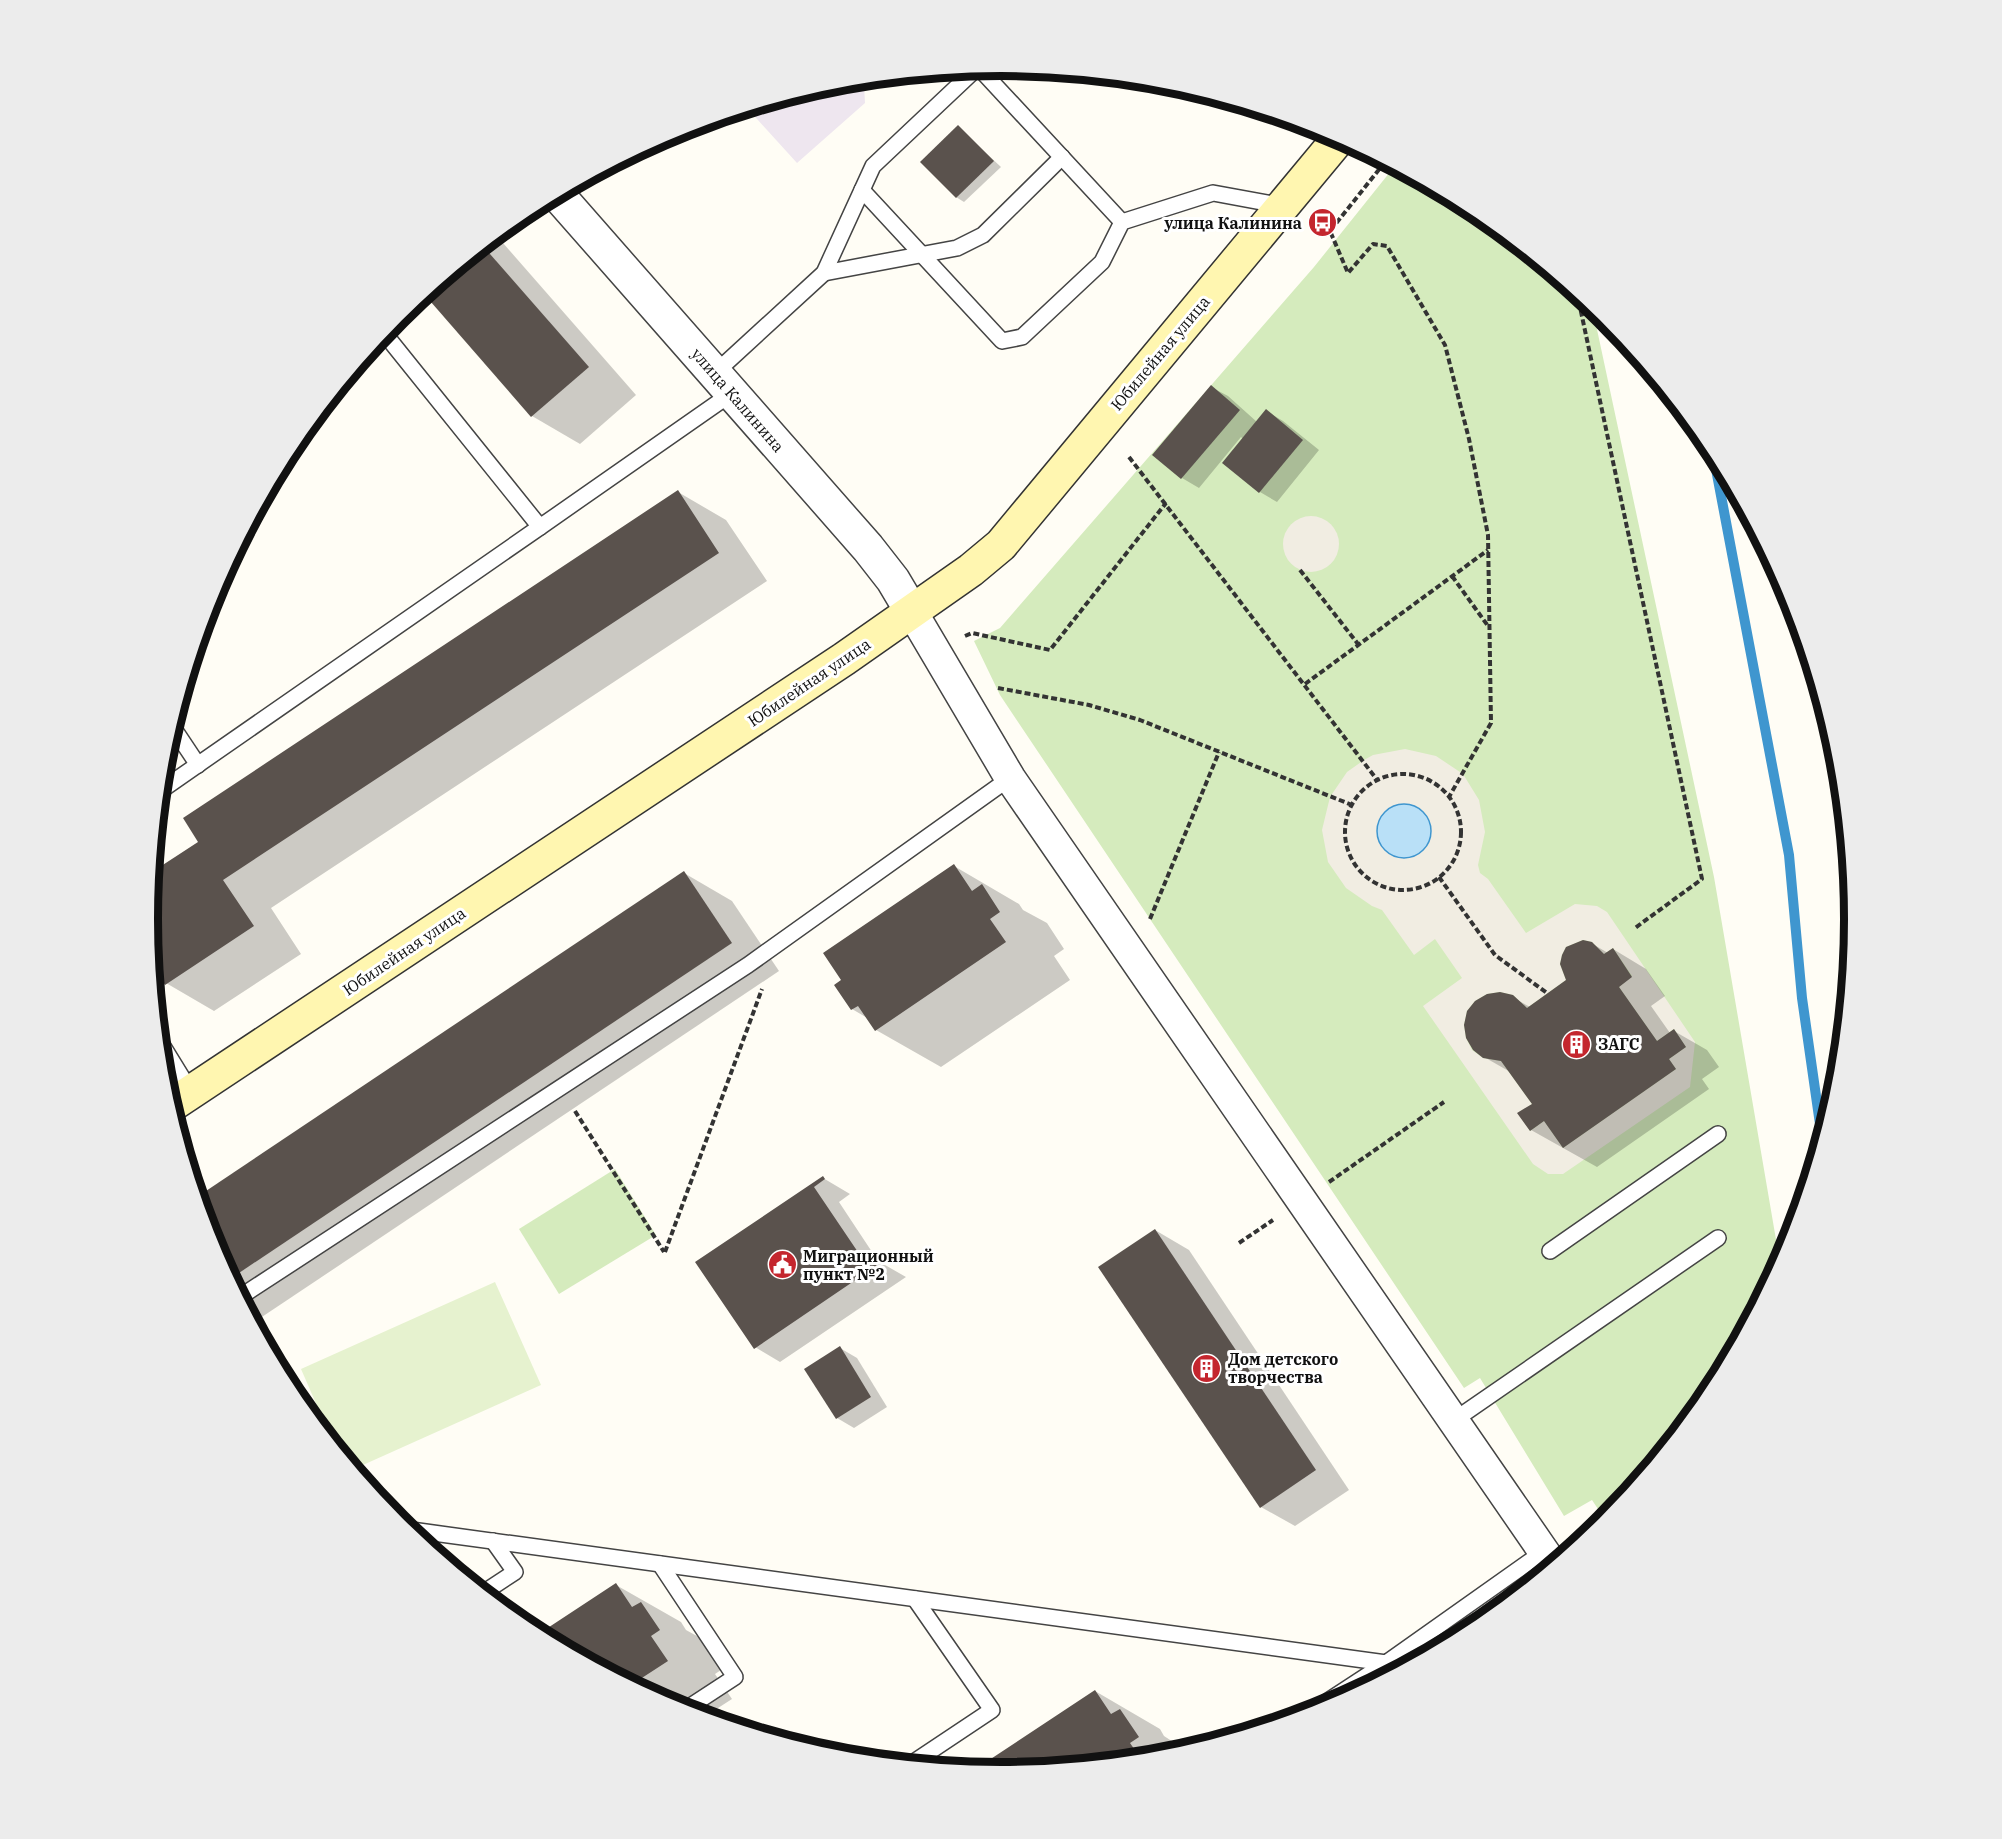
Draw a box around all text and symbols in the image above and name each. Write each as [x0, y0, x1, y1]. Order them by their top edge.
bus stop icon: улица Калинина [1307, 207, 1339, 239]
place label: улица Калинина [1163, 213, 1302, 233]
street label: Юбилейная улица [1106, 291, 1214, 414]
street label: улица Калинина [687, 344, 789, 456]
street label: Юбилейная улица [744, 633, 874, 730]
street label: Юбилейная улица [339, 902, 469, 999]
building icon: ЗАГС [1561, 1028, 1593, 1060]
place label: ЗАГС [1598, 1034, 1639, 1054]
place label: Миграционный пункт №2 [803, 1246, 934, 1284]
public building icon: Миграционный пункт №2 [766, 1249, 798, 1281]
place label: Дом детского творчества [1228, 1349, 1338, 1387]
building icon: Дом детского творчества [1191, 1352, 1223, 1384]

